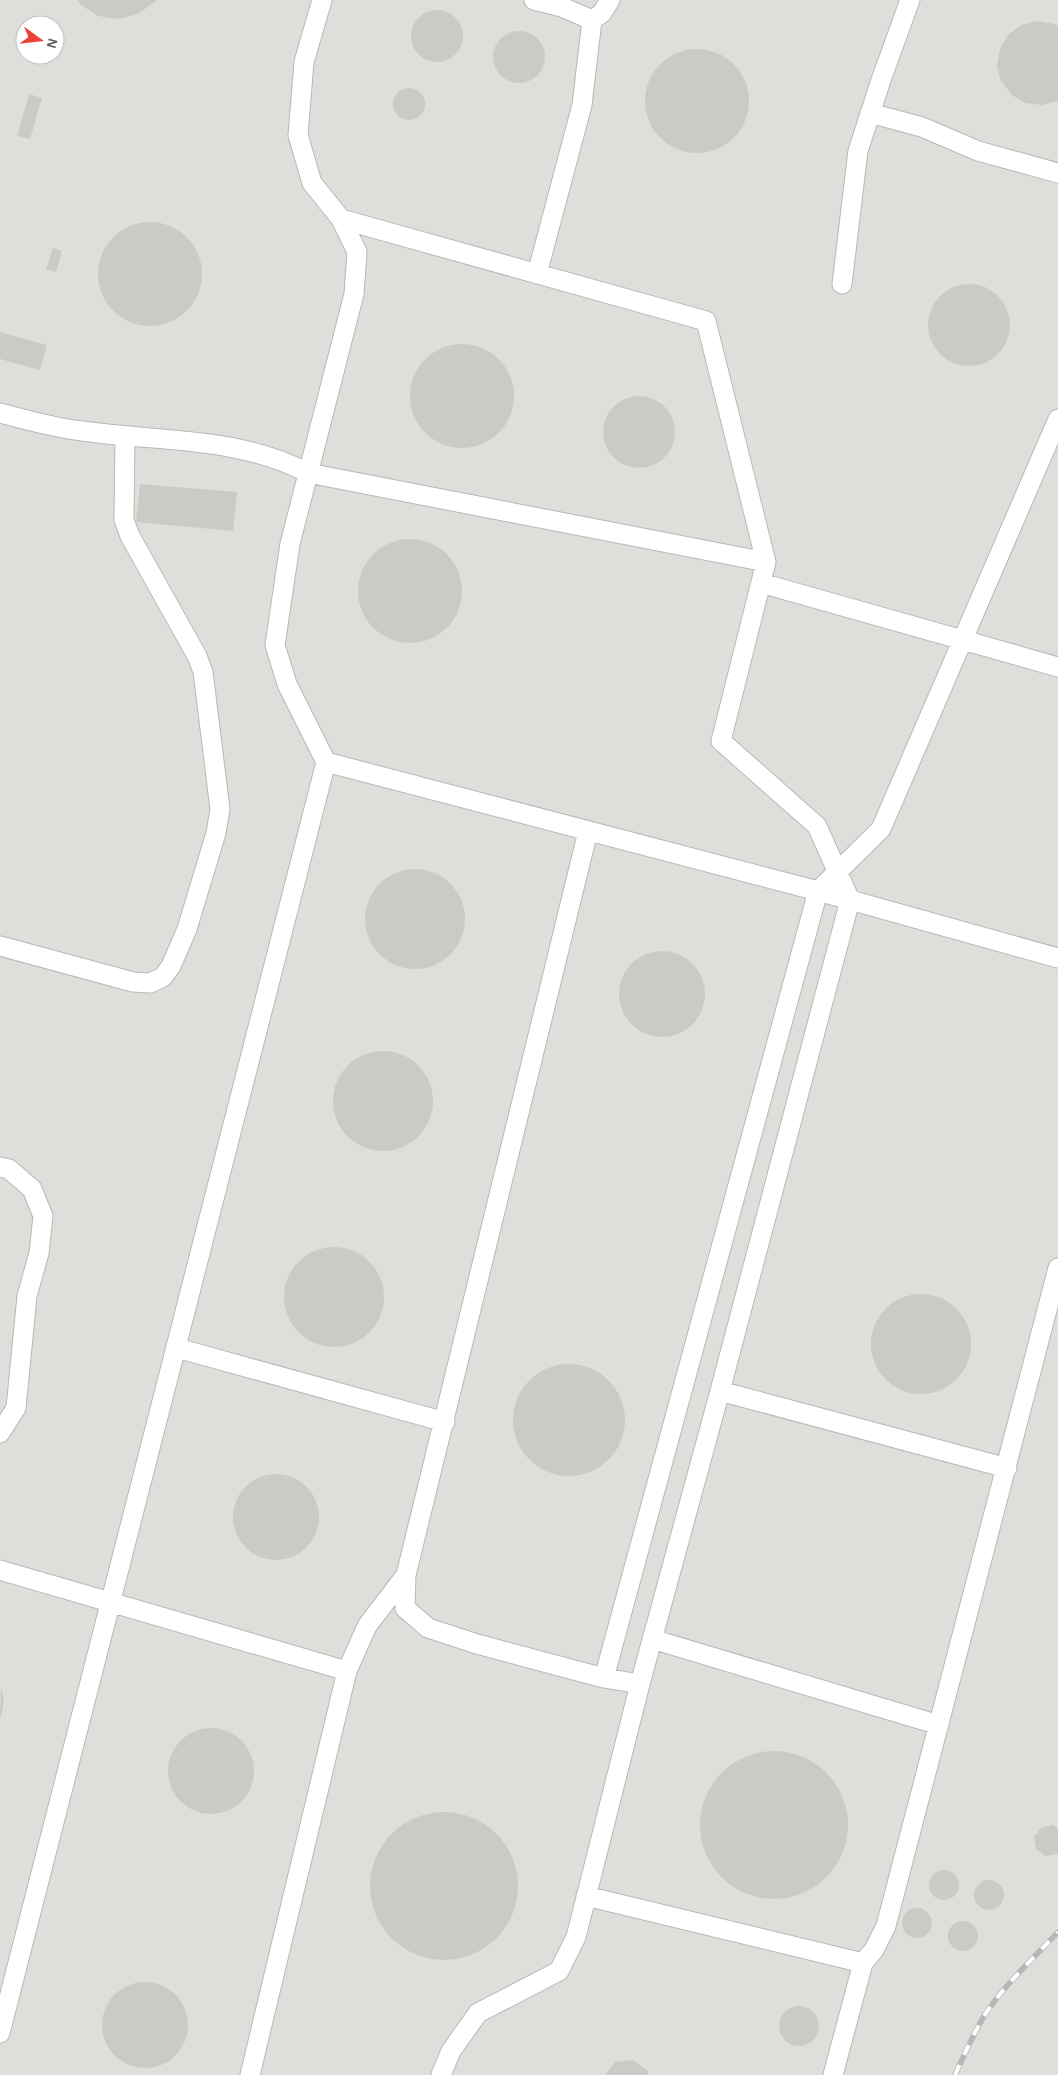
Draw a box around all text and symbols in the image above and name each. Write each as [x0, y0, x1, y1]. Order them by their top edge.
north arrow [15, 15, 65, 65]
text: N [44, 37, 60, 50]

